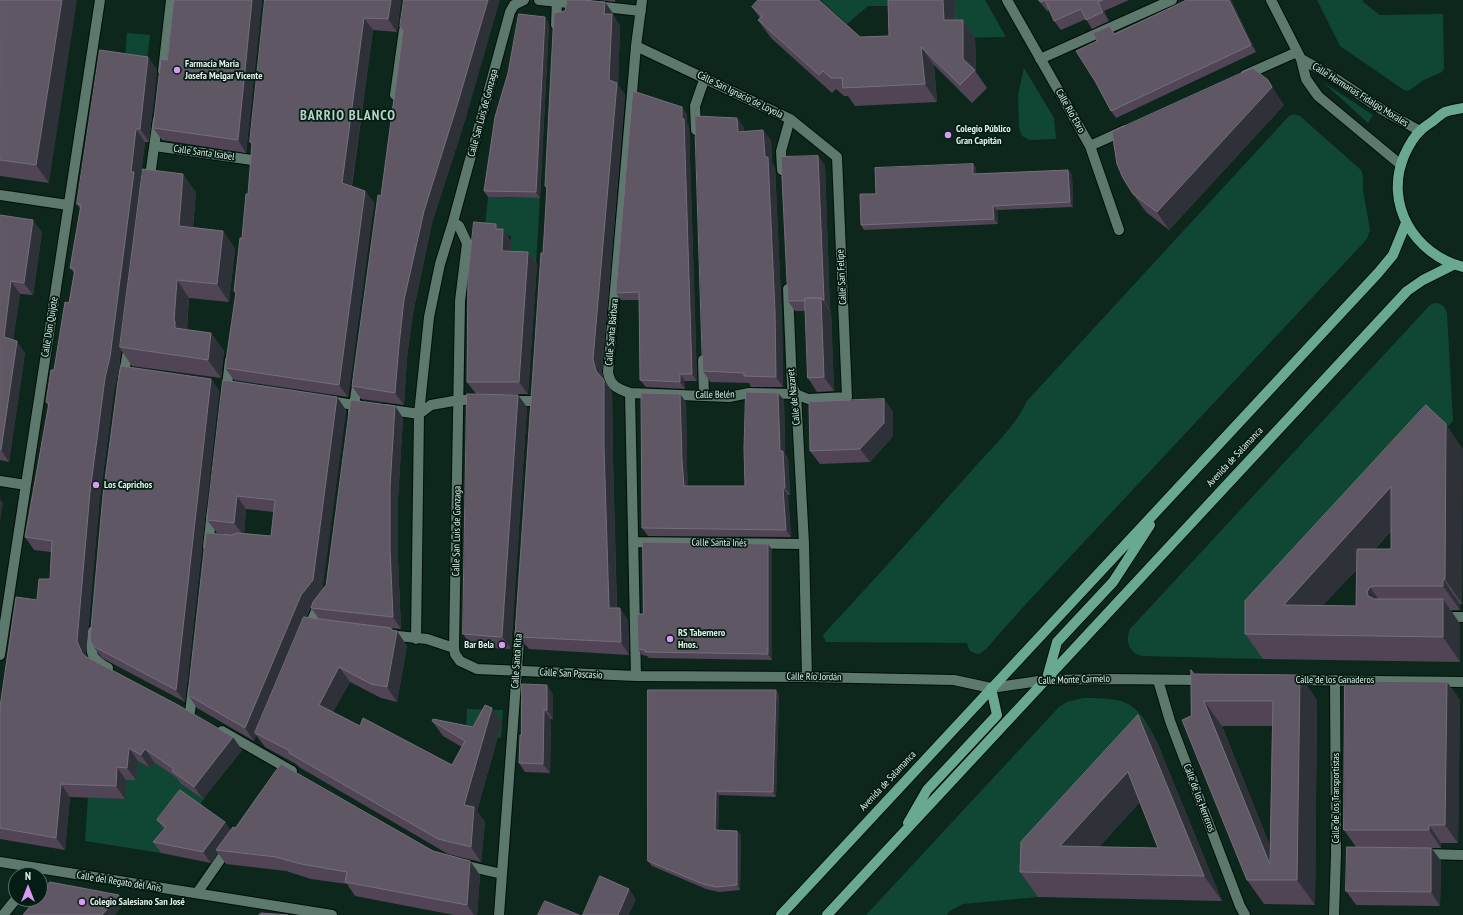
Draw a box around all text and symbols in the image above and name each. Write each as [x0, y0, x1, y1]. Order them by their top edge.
place label: Farmacia María Josefa Melgar Vicente [185, 58, 262, 82]
street label: Calle Hermanas Fidalgo Morales [1310, 61, 1410, 129]
marker: Farmacia María Josefa Melgar Vicente [172, 65, 182, 75]
street label: Calle San Luis de Gonzaga [466, 68, 500, 158]
street label: Calle San Ignacio de Loyola [695, 69, 785, 121]
street label: Calle Río Ebro [1053, 87, 1087, 135]
district label: BARRIO BLANCO [300, 108, 396, 124]
place label: Colegio Público Gran Capitán [956, 123, 1011, 146]
marker: Colegio Público Gran Capitán [943, 130, 953, 140]
street label: Calle Santa Isabel [173, 143, 235, 163]
street label: Calle San Felipe [835, 249, 849, 305]
street label: Calle Don Quijote [39, 296, 61, 358]
street label: Calle Santa Bárbara [603, 298, 621, 366]
street label: Calle de Nazaret [785, 368, 803, 426]
street label: Calle Belén [695, 389, 735, 401]
street label: Avenida de Salamanca [1204, 425, 1266, 489]
place label: Los Caprichos [104, 479, 152, 491]
marker: Los Caprichos [91, 480, 101, 490]
street label: Calle San Luis de Gonzaga [450, 486, 464, 576]
street label: Calle Santa Inés [691, 537, 747, 549]
place label: RS Tabernero Hnos. [678, 627, 725, 650]
street label: Calle Santa Rita [509, 633, 525, 689]
marker: RS Tabernero Hnos. [665, 634, 675, 644]
place label: Bar Bela [464, 639, 494, 651]
marker: Bar Bela [497, 640, 507, 650]
street label: Calle San Pascasio [539, 666, 603, 682]
street label: Calle Río Jordán [786, 671, 842, 683]
street label: Calle Monte Carmelo [1038, 673, 1110, 687]
street label: Calle de los Ganaderos [1296, 674, 1374, 686]
street label: Avenida de Salamanca [857, 749, 919, 813]
street label: Calle de los Transportistas [1330, 753, 1342, 843]
street label: Calle de los Herreros [1181, 762, 1217, 834]
north arrow [8, 867, 48, 907]
text: N [25, 869, 31, 883]
street label: Calle del Regato del Anís [76, 869, 162, 895]
place label: Colegio Salesiano San José [90, 896, 185, 908]
marker: Colegio Salesiano San José [77, 897, 87, 907]

